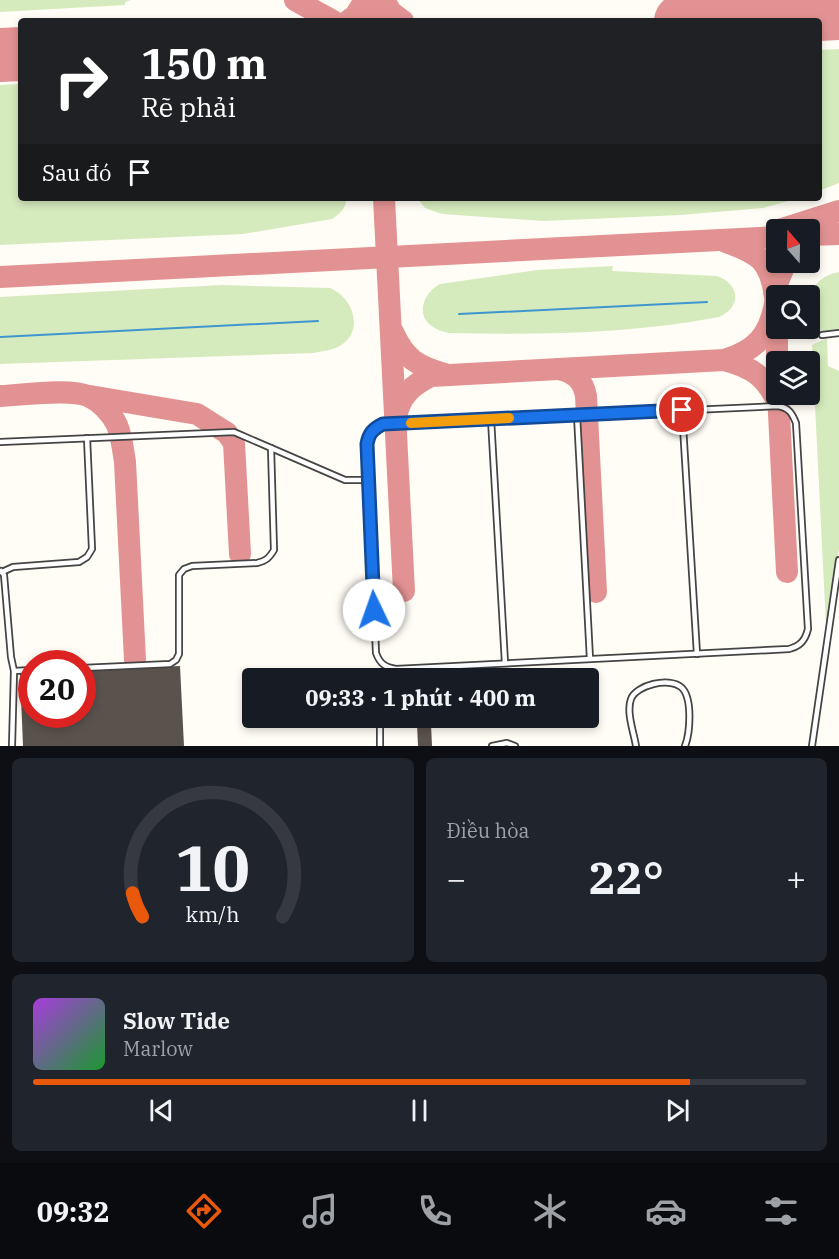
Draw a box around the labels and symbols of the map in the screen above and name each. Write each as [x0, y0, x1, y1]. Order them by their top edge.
north arrow [766, 219, 820, 273]
pin [656, 384, 707, 435]
position arrow [342, 578, 406, 642]
speed limit sign: 20 [18, 650, 96, 728]

